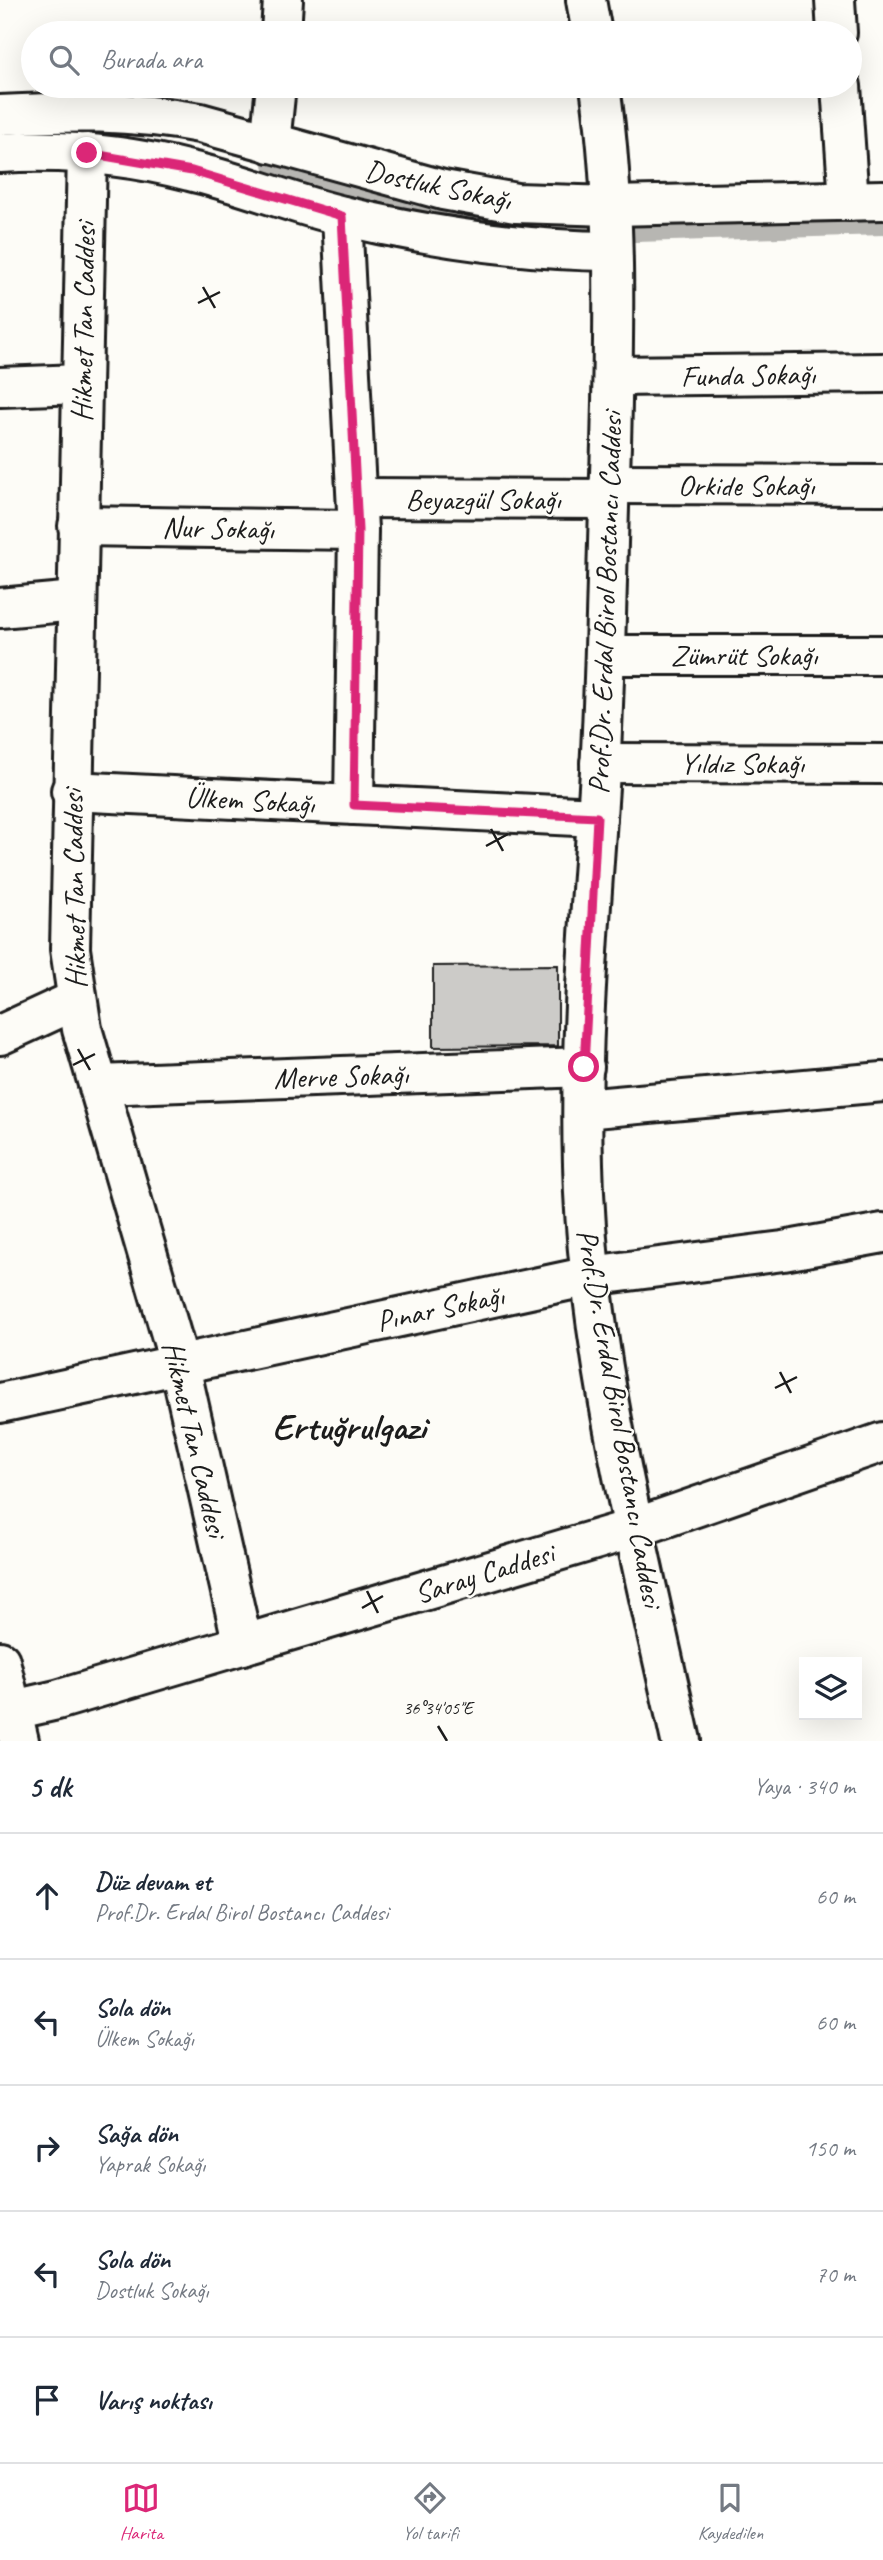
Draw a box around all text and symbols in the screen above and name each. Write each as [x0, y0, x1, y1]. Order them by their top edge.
search box [21, 21, 862, 98]
icon: search [45, 41, 83, 79]
text: Burada ara [101, 43, 202, 76]
route end [71, 137, 102, 168]
street label: Dostluk Sokağı [362, 151, 516, 219]
street label: Hikmet Tan Caddesi [62, 219, 104, 422]
street label: Funda Sokağı [680, 355, 817, 395]
street label: Prof.Dr. Erdal Birol Bostancı Caddesi [579, 408, 631, 795]
street label: Orkide Sokağı [678, 466, 816, 504]
street label: Beyazgül Sokağı [405, 480, 562, 518]
street label: Nur Sokağı [162, 508, 276, 548]
street label: Zümrüt Sokağı [671, 636, 819, 674]
street label: Yıldız Sokağı [680, 744, 805, 782]
street label: Ülkem Sokağı [185, 778, 317, 822]
street label: Hikmet Tan Caddesi [53, 786, 95, 989]
route start [568, 1051, 599, 1082]
street label: Merve Sokağı [273, 1055, 410, 1097]
street label: Prof.Dr. Erdal Birol Bostancı Caddesi [568, 1226, 673, 1613]
street label: Pınar Sokağı [373, 1276, 508, 1340]
street label: Hikmet Tan Caddesi [154, 1337, 237, 1544]
district label: Ertuğrulgazi [272, 1403, 430, 1450]
street label: Saray Caddesi [410, 1533, 561, 1612]
map controls [799, 1657, 862, 1720]
button: layers [799, 1657, 862, 1720]
text: 36°34'05"E [403, 1697, 475, 1719]
text: 5 dk [28, 1768, 72, 1806]
text: Yaya · 340 m [753, 1772, 855, 1801]
text: Düz devam et [95, 1865, 211, 1898]
icon: ahead [28, 1877, 66, 1915]
text: 60 m [816, 1882, 855, 1911]
text: Prof.Dr. Erdal Birol Bostancı Caddesi [95, 1898, 388, 1927]
text: Sola dön [95, 1991, 170, 2024]
icon: left [28, 2003, 66, 2041]
text: 60 m [816, 2008, 855, 2037]
text: Ülkem Sokağı [95, 2024, 194, 2053]
text: Sağa dön [95, 2117, 178, 2150]
icon: right [28, 2129, 66, 2167]
text: 150 m [806, 2134, 855, 2163]
text: Yaprak Sokağı [95, 2150, 205, 2179]
text: Sola dön [95, 2243, 170, 2276]
icon: left [28, 2255, 66, 2293]
text: 70 m [816, 2260, 855, 2289]
text: Dostluk Sokağı [95, 2276, 209, 2305]
icon: arrive [28, 2381, 66, 2419]
text: Varış noktası [95, 2384, 212, 2417]
tab: Harita [120, 2479, 163, 2545]
tab: Yol tarifi [402, 2479, 458, 2545]
tab: Kaydedilen [698, 2479, 763, 2545]

